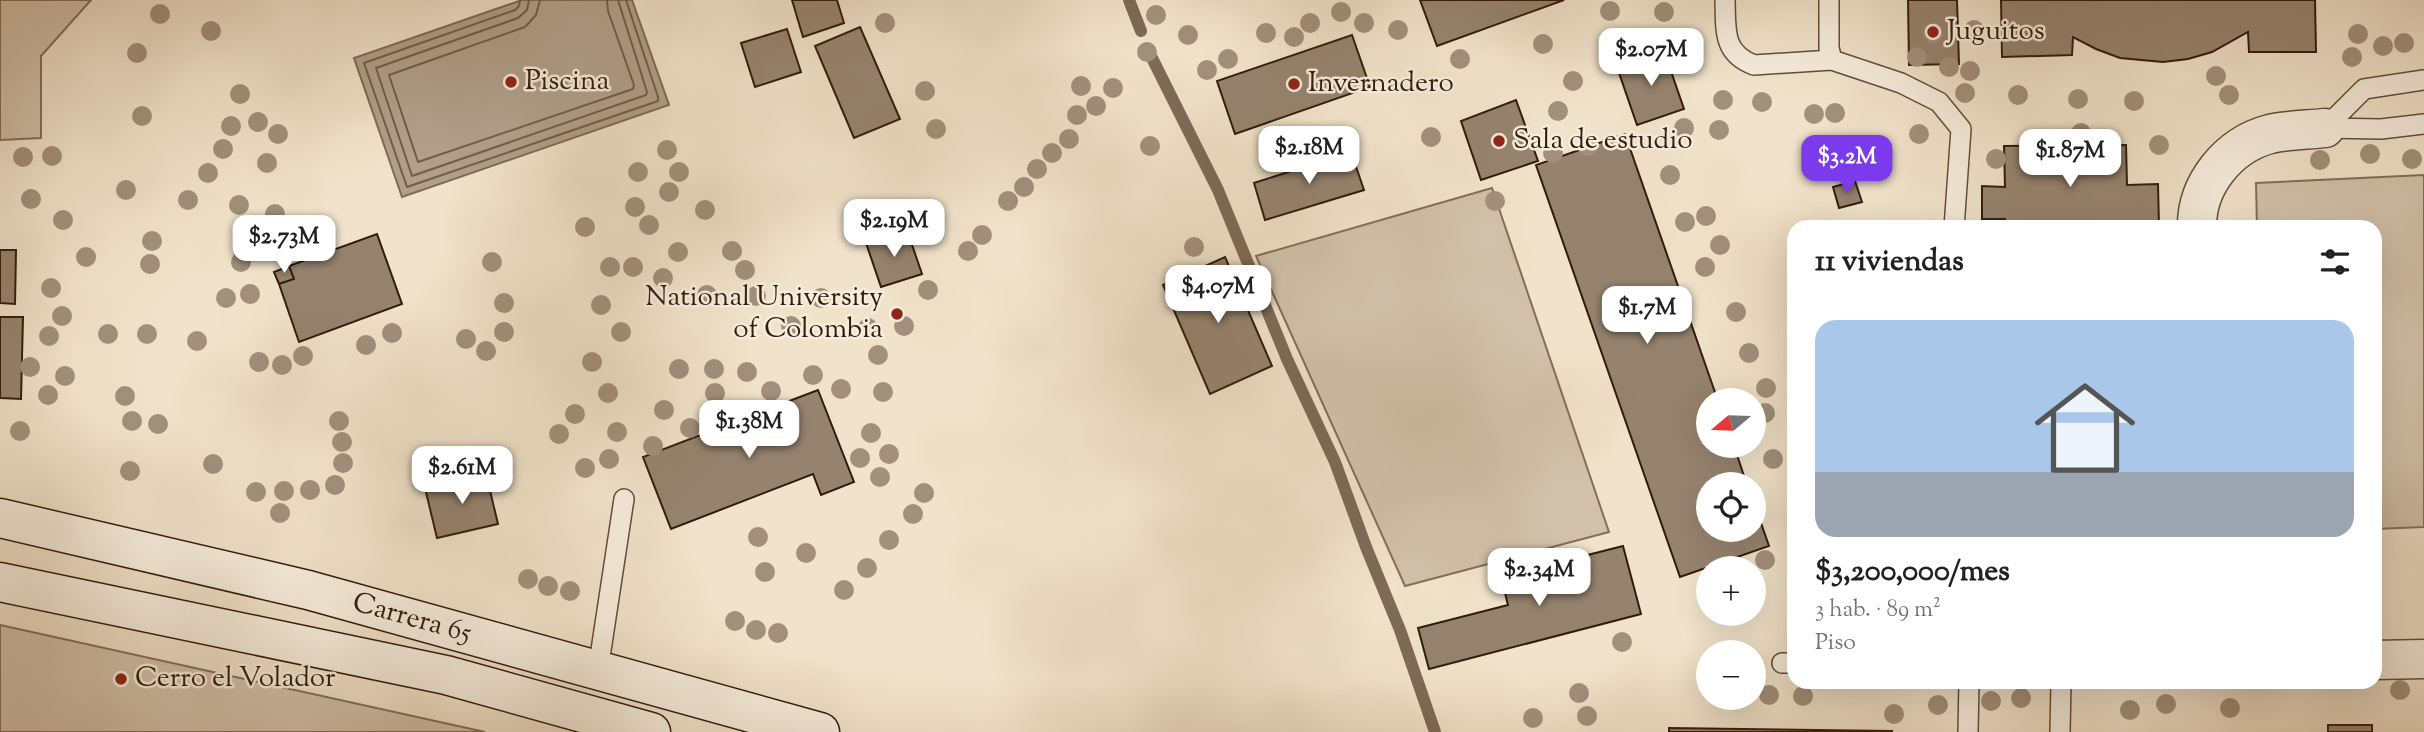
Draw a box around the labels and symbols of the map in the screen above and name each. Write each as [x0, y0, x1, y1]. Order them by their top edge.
place label: Juguitos [1945, 12, 2045, 52]
marker: Juguitos [1925, 24, 1941, 40]
pin: $2.07M [1594, 28, 1708, 88]
place label: Piscina [525, 62, 610, 102]
place label: Invernadero [1308, 64, 1454, 104]
marker: Piscina [503, 74, 519, 90]
marker: Invernadero [1286, 76, 1302, 92]
place label: Sala de estudio [1513, 121, 1693, 161]
pin: $2.18M [1252, 127, 1366, 186]
pin: $1.87M [2013, 130, 2127, 189]
marker: Sala de estudio [1491, 133, 1507, 149]
pin: $3.2M [1798, 136, 1896, 195]
pin: $2.19M [837, 200, 951, 259]
pin: $2.73M [227, 216, 341, 275]
pin: $4.07M [1161, 266, 1275, 325]
place label: National University of Colombia [645, 278, 883, 350]
pin: $1.7M [1598, 286, 1696, 346]
marker: National University of Colombia [889, 306, 905, 322]
north arrow [1696, 388, 1766, 458]
pin: $1.38M [692, 400, 806, 460]
pin: $2.61M [405, 447, 519, 506]
pin: $2.34M [1482, 548, 1596, 608]
street label: Carrera 65 [348, 583, 476, 654]
place label: Cerro el Volador [135, 659, 336, 699]
marker: Cerro el Volador [113, 671, 129, 687]

